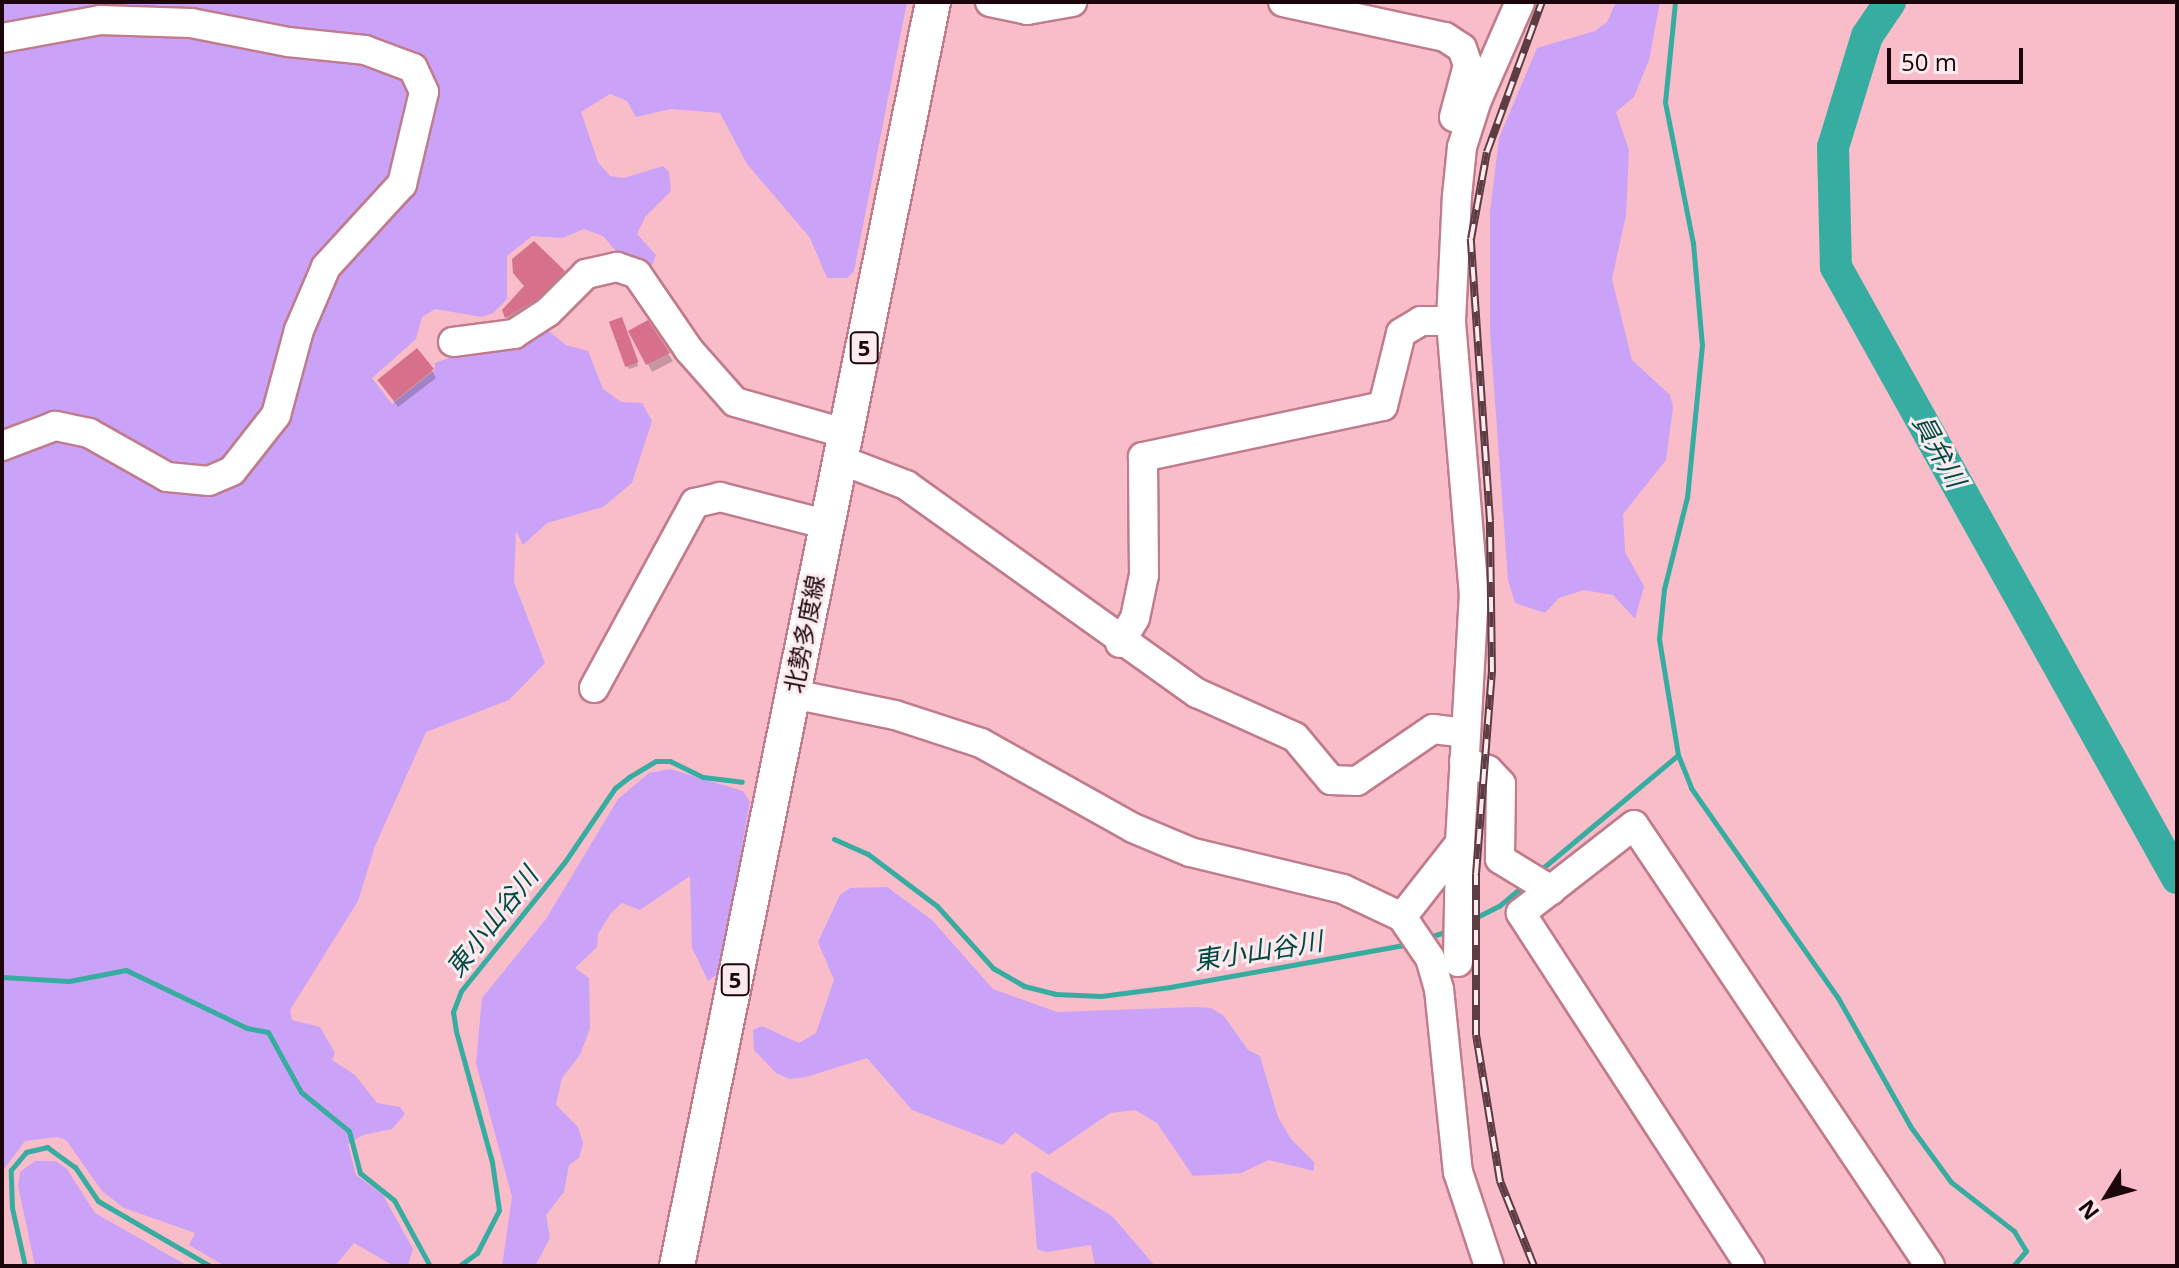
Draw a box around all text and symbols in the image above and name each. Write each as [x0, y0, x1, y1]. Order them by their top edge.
scale bar [1891, 32, 2027, 82]
text: 50 m [1901, 45, 1957, 78]
road number: 5 [848, 330, 880, 366]
water label: 員弁川 [1906, 409, 1972, 493]
street label: 北勢多度線 [778, 572, 830, 696]
water label: 東小山谷川 [440, 861, 544, 983]
water label: 東小山谷川 [1191, 925, 1325, 977]
road number: 5 [719, 962, 751, 998]
north arrow [2067, 1156, 2147, 1236]
text: N [2070, 1194, 2105, 1227]

